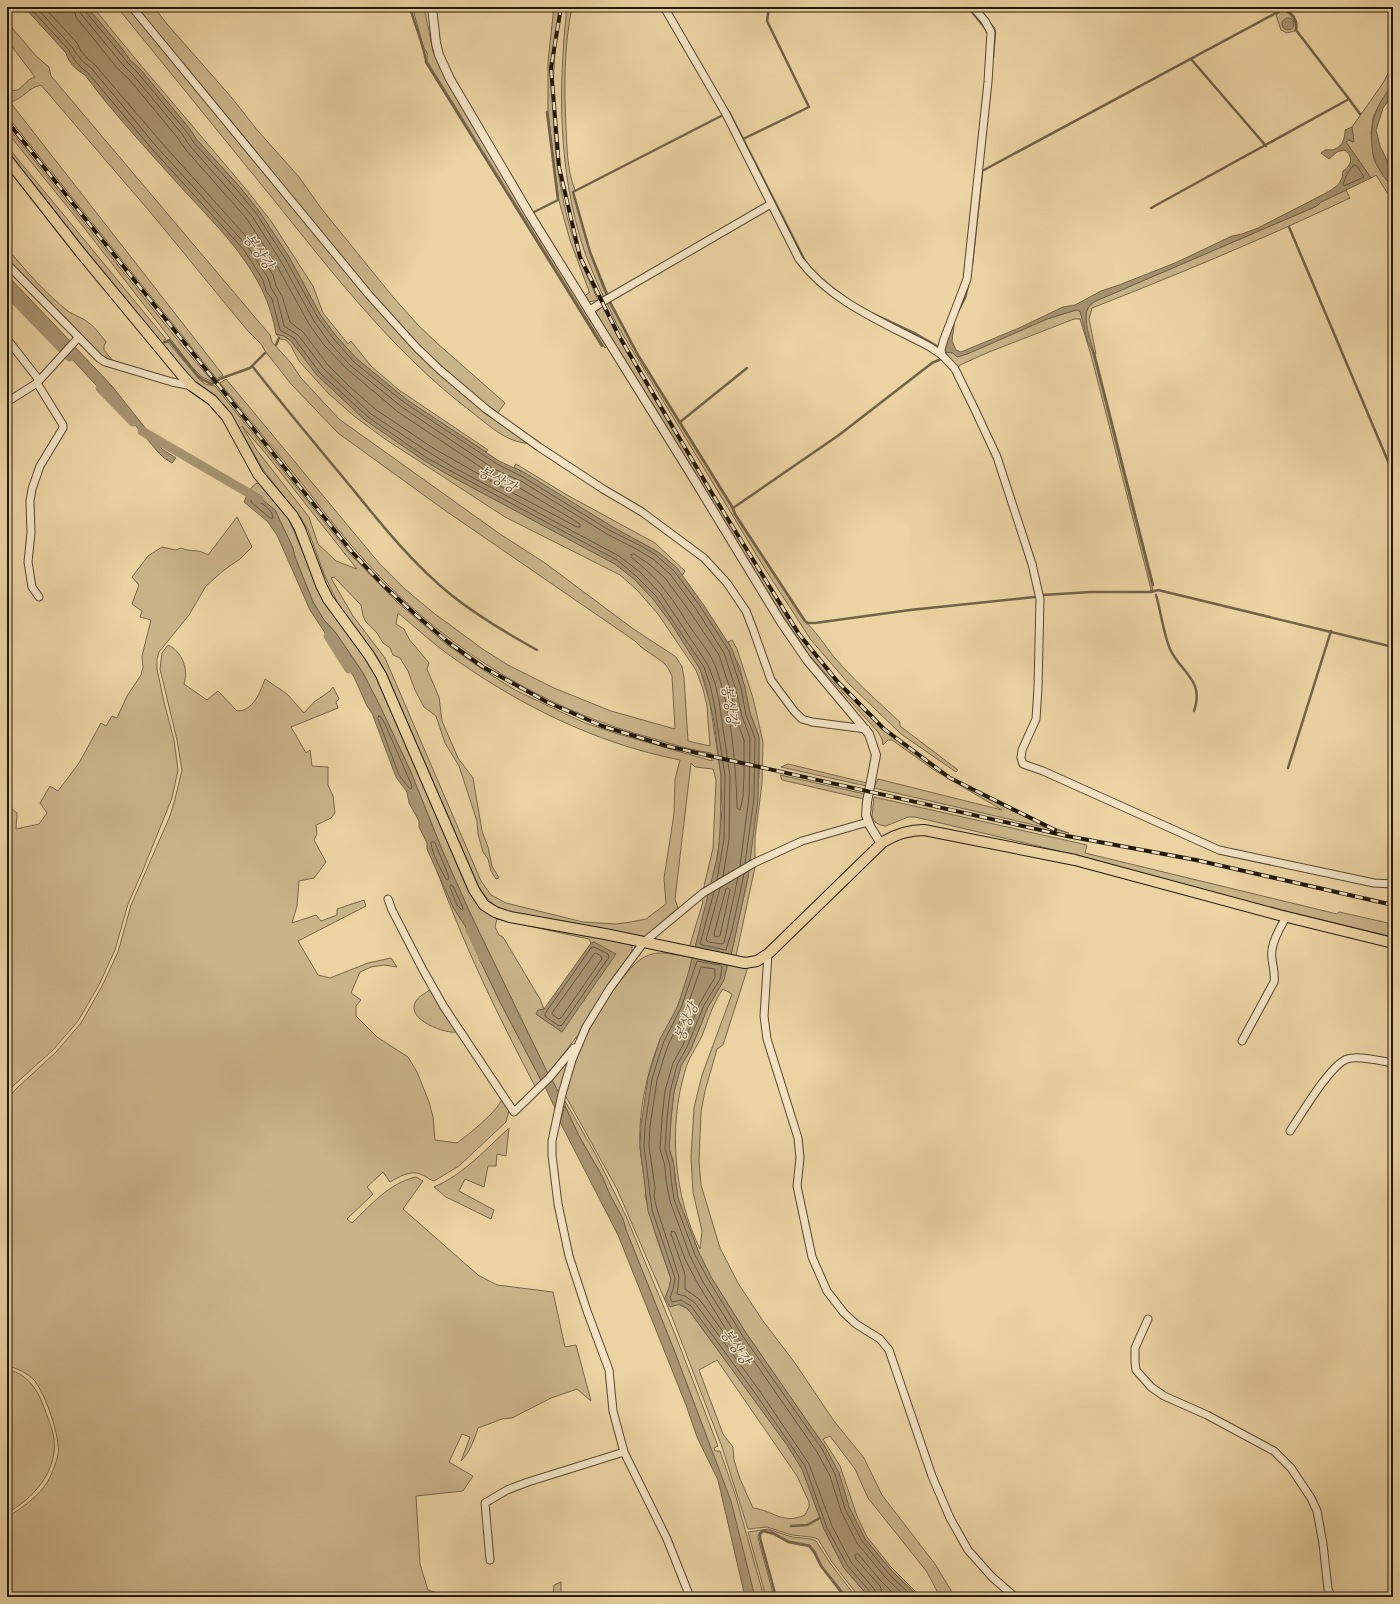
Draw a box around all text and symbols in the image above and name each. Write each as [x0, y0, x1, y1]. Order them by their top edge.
water label: 봉상강 [239, 230, 279, 276]
water label: 봉상강 [475, 463, 521, 498]
water label: 봉상강 [717, 684, 741, 729]
water label: 봉상강 [671, 998, 704, 1044]
water label: 봉상강 [716, 1325, 755, 1371]

